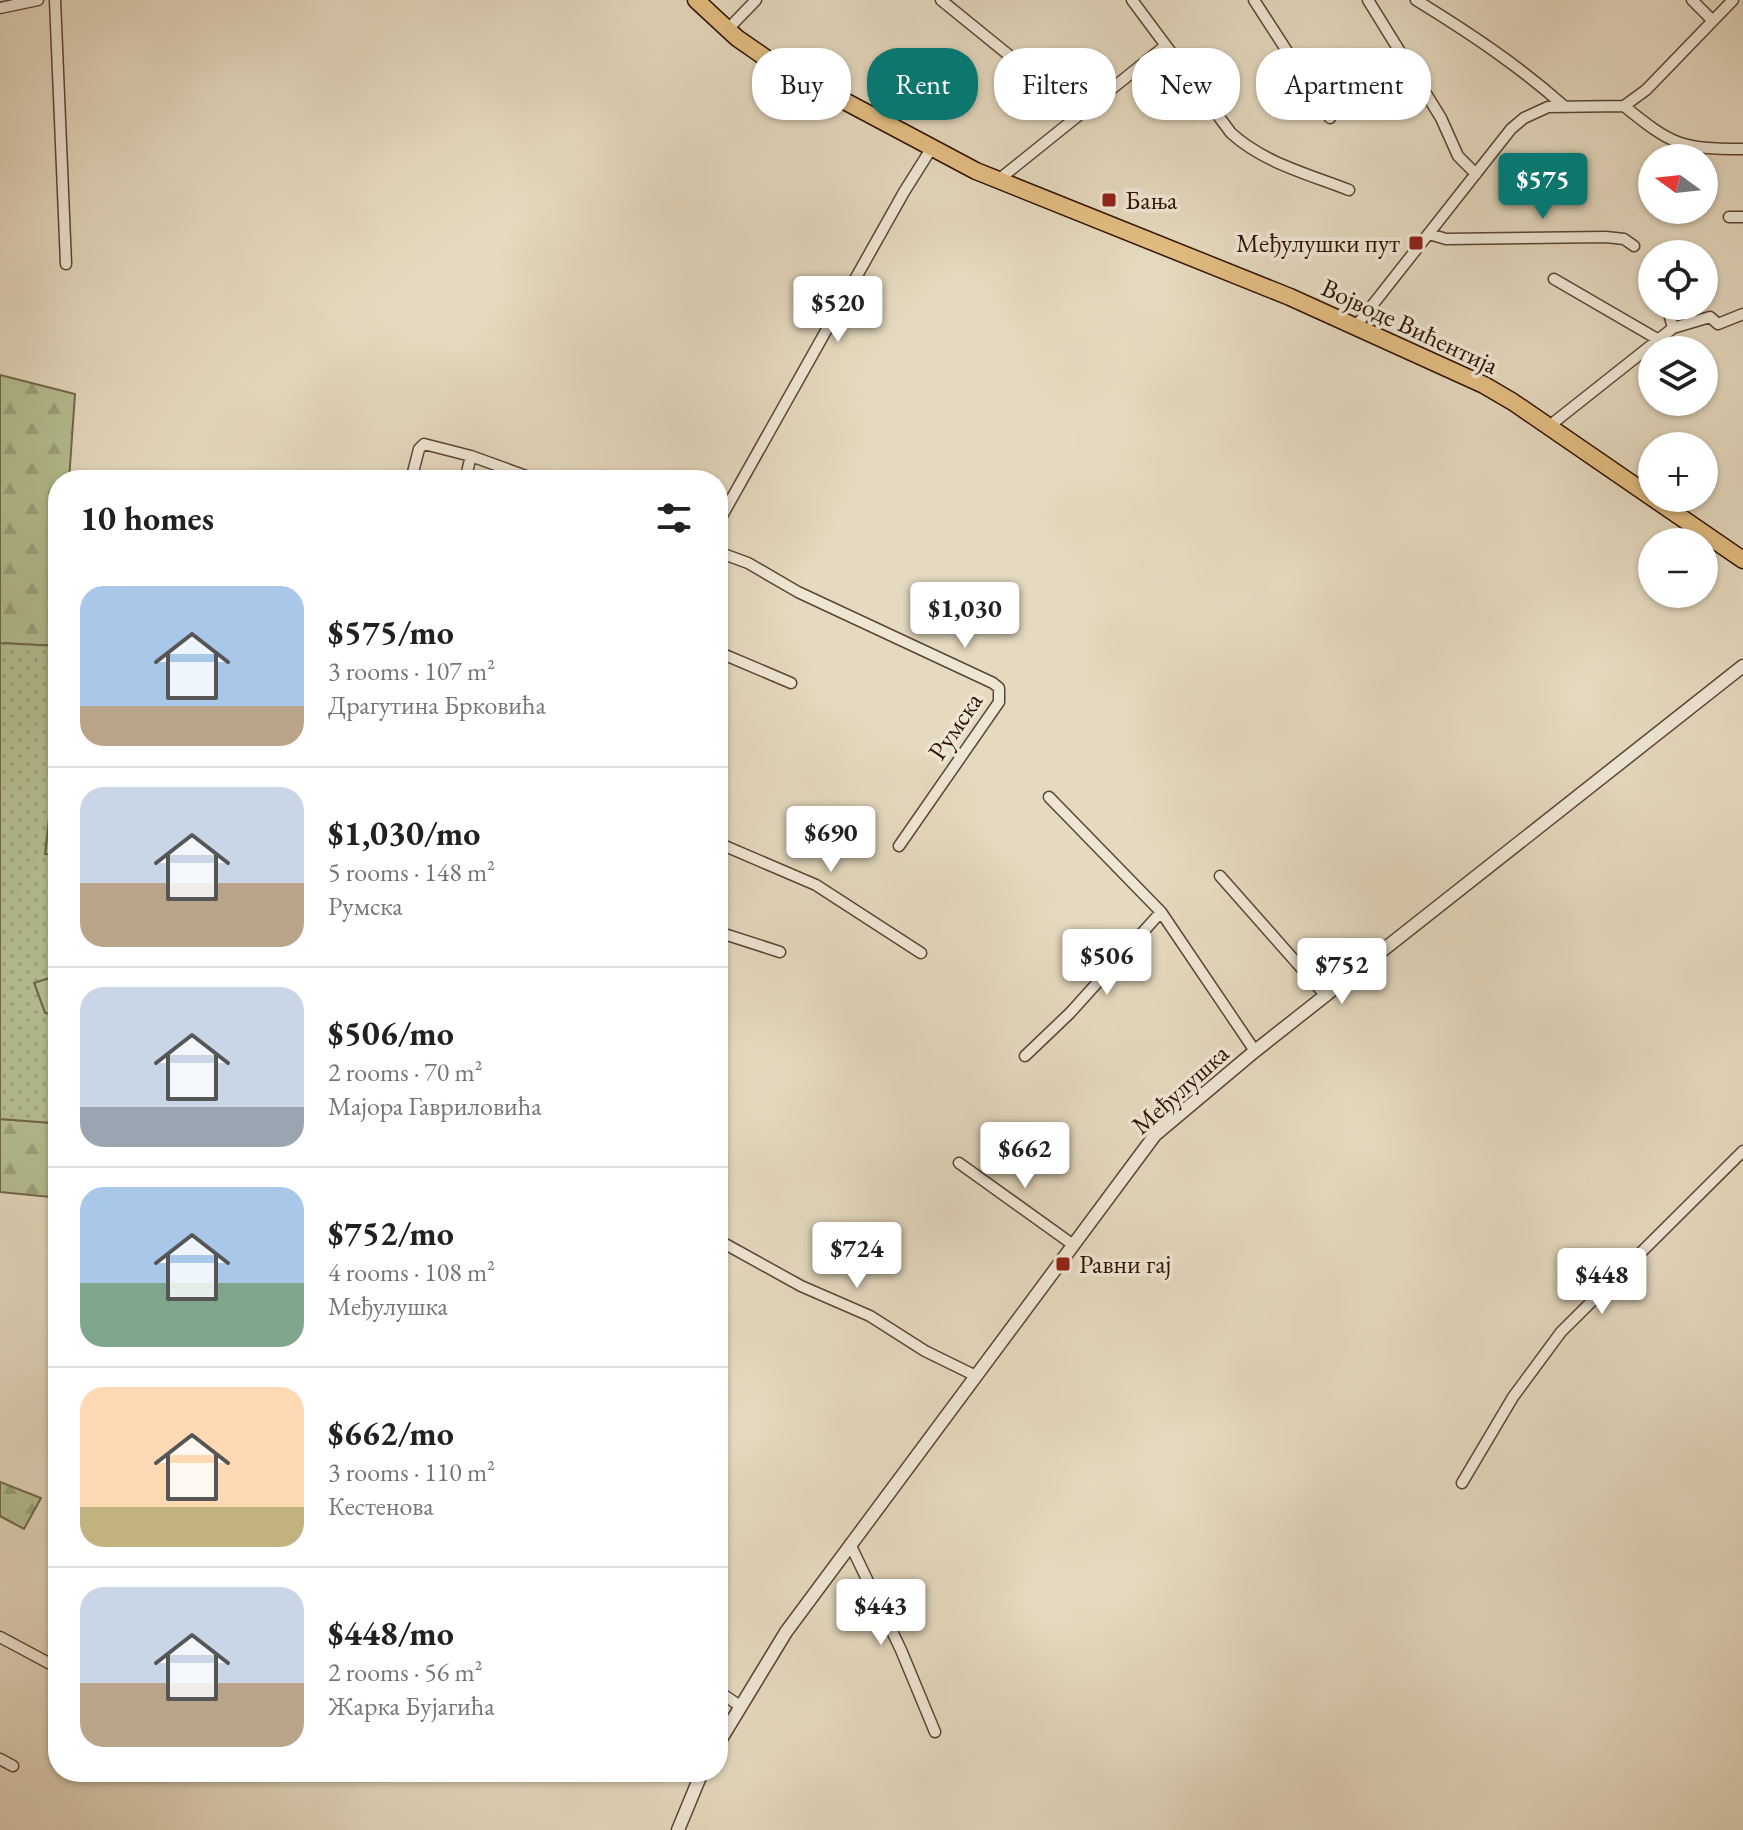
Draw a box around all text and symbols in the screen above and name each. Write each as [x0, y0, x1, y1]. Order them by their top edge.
chip: Buy [752, 48, 851, 120]
chip: Rent [867, 48, 978, 120]
chip: Filters [994, 48, 1116, 120]
chip: New [1132, 48, 1240, 120]
chip: Apartment [1256, 48, 1431, 120]
north arrow [1638, 144, 1718, 224]
map controls [1638, 144, 1718, 608]
pin: $575 [1496, 153, 1590, 221]
text: $575 [1516, 162, 1570, 196]
place label: Бања [1125, 183, 1178, 217]
marker: Бања [1100, 191, 1118, 209]
place label: Међулушки пут [1236, 226, 1400, 260]
marker: Међулушки пут [1407, 234, 1425, 252]
button: locate [1638, 240, 1718, 320]
street label: Војводе Вићентија [1316, 270, 1504, 382]
pin: $520 [791, 276, 885, 344]
text: $520 [811, 285, 865, 319]
button: layers [1638, 336, 1718, 416]
button: + [1638, 432, 1718, 512]
text: 10 homes [80, 496, 214, 540]
icon: filters [652, 496, 696, 540]
button: − [1638, 528, 1718, 608]
pin: $1,030 [900, 582, 1030, 650]
text: $1,030 [928, 591, 1002, 625]
text: $575/mo [328, 610, 454, 654]
icon: home [144, 618, 240, 714]
text: 3 rooms · 107 m² [328, 654, 495, 688]
street label: Румска [920, 685, 990, 766]
text: Драгутина Брковића [328, 688, 546, 722]
pin: $690 [784, 806, 878, 874]
text: $1,030/mo [328, 811, 480, 855]
text: $690 [804, 815, 858, 849]
icon: home [144, 819, 240, 915]
text: 5 rooms · 148 m² [328, 855, 495, 889]
text: Румска [328, 889, 403, 923]
pin: $506 [1060, 929, 1154, 997]
text: $506 [1080, 938, 1134, 972]
pin: $752 [1295, 938, 1389, 1006]
text: $752 [1315, 947, 1369, 981]
text: $506/mo [328, 1011, 454, 1055]
icon: home [144, 1019, 240, 1115]
street label: Међулушка [1124, 1036, 1236, 1142]
text: 2 rooms · 70 m² [328, 1055, 483, 1089]
text: Мајора Гавриловића [328, 1089, 542, 1123]
pin: $662 [978, 1122, 1072, 1190]
text: $662 [998, 1131, 1052, 1165]
text: $752/mo [328, 1211, 454, 1255]
icon: home [144, 1219, 240, 1315]
pin: $724 [810, 1222, 904, 1290]
text: $724 [830, 1231, 884, 1265]
place label: Равни гај [1079, 1247, 1171, 1281]
pin: $448 [1555, 1248, 1649, 1316]
text: 4 rooms · 108 m² [328, 1255, 495, 1289]
marker: Равни гај [1054, 1255, 1072, 1273]
text: $448 [1575, 1257, 1629, 1291]
text: Међулушка [328, 1289, 448, 1323]
text: $662/mo [328, 1411, 454, 1455]
icon: home [144, 1419, 240, 1515]
text: 3 rooms · 110 m² [328, 1455, 495, 1489]
text: Кестенова [328, 1489, 434, 1523]
pin: $443 [834, 1579, 928, 1647]
text: $443 [854, 1588, 908, 1622]
text: $448/mo [328, 1611, 454, 1655]
icon: home [144, 1619, 240, 1715]
text: 2 rooms · 56 m² [328, 1655, 483, 1689]
text: Жарка Бујагића [328, 1689, 495, 1723]

